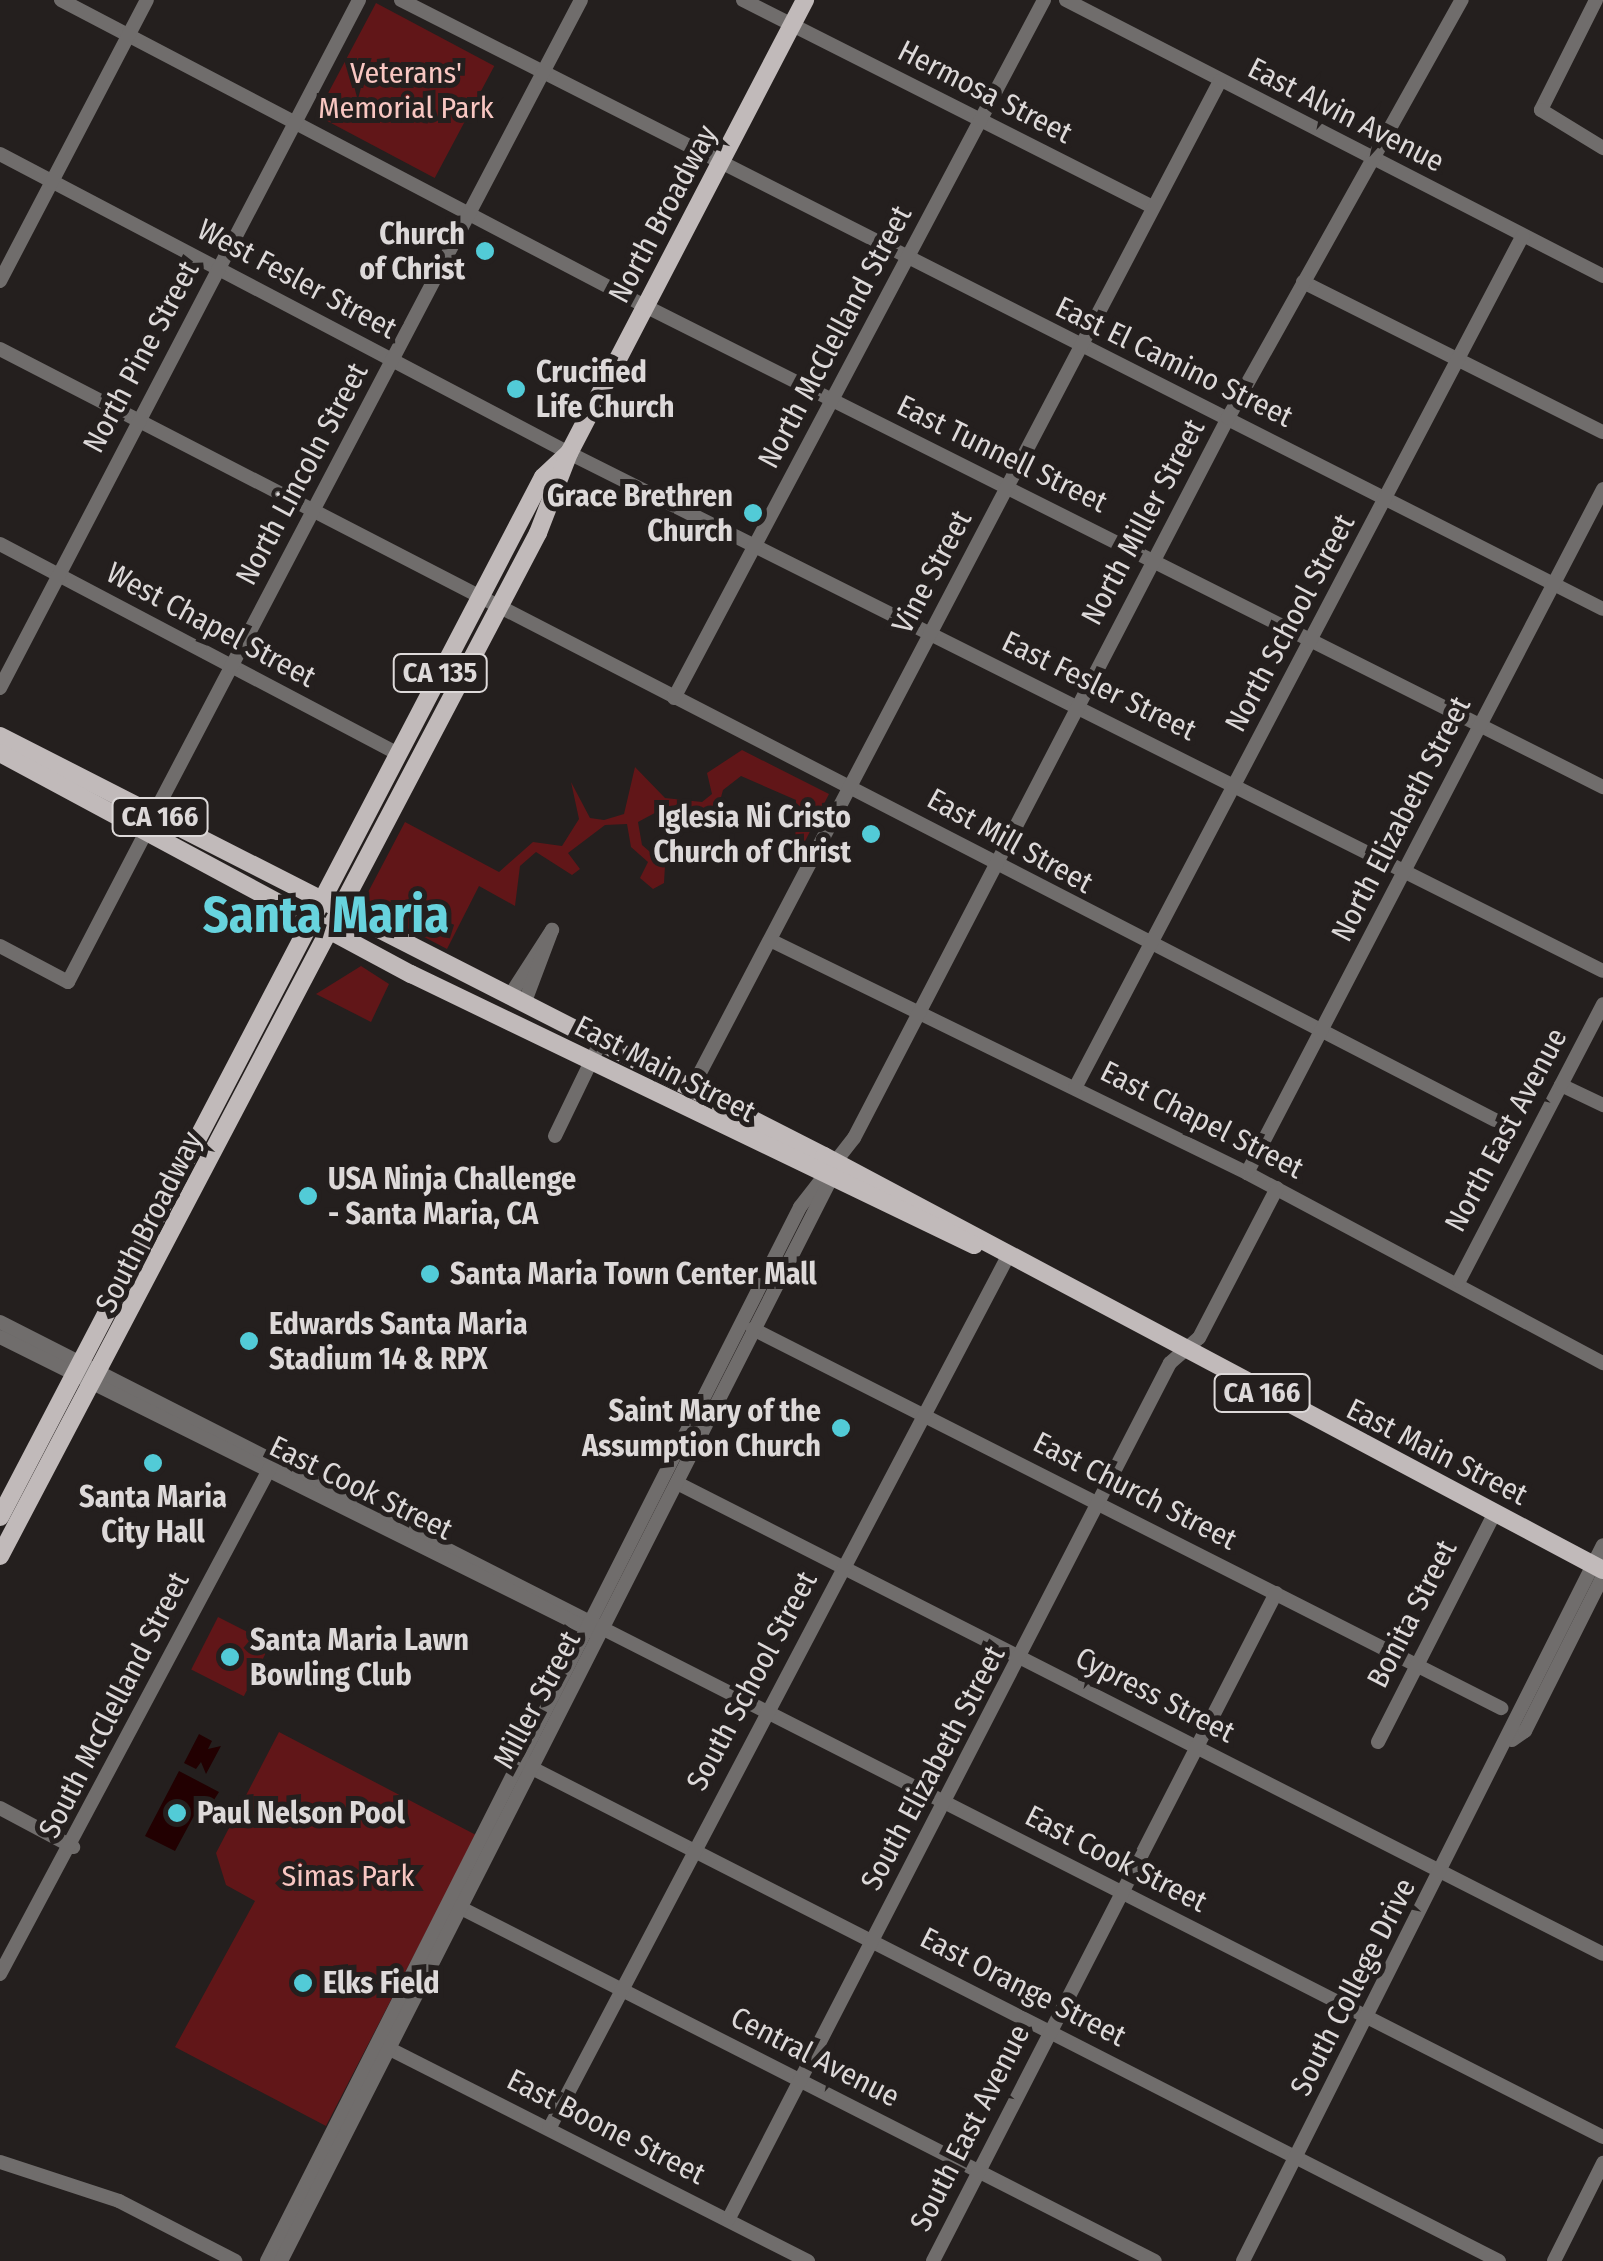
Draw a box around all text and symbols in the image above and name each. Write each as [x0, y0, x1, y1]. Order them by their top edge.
street label: Hermosa Street [892, 33, 1078, 151]
street label: East Alvin Avenue [1242, 50, 1450, 180]
park label: Veterans' Memorial Park [318, 55, 494, 126]
street label: North Broadway [601, 119, 725, 309]
street label: North McClelland Street [751, 200, 919, 474]
street label: West Fesler Street [191, 211, 403, 347]
place label: Church of Christ [359, 216, 465, 286]
marker: Church of Christ [474, 240, 496, 262]
street label: North Pine Street [75, 255, 207, 459]
street label: East El Camino Street [1050, 289, 1298, 435]
place label: Crucified Life Church [536, 354, 674, 424]
street label: North Lincoln Street [228, 357, 376, 591]
marker: Crucified Life Church [505, 378, 527, 400]
street label: East Tunnell Street [891, 388, 1113, 520]
street label: North Miller Street [1074, 413, 1212, 631]
place label: Grace Brethren Church [547, 478, 733, 548]
marker: Grace Brethren Church [742, 502, 764, 524]
street label: Vine Street [885, 504, 979, 640]
street label: North School Street [1218, 508, 1362, 738]
street label: West Chapel Street [100, 555, 322, 695]
street label: East Fesler Street [996, 623, 1202, 749]
road number: CA 135 [392, 650, 488, 696]
street label: North Elizabeth Street [1324, 691, 1478, 947]
street label: East Mill Street [921, 781, 1099, 901]
road number: CA 166 [110, 794, 210, 840]
place label: Iglesia Ni Cristo Church of Christ [653, 799, 851, 870]
marker: Iglesia Ni Cristo Church of Christ [860, 823, 882, 845]
district label: Santa Maria [203, 886, 449, 946]
street label: East Main Street [569, 1008, 761, 1130]
street label: North East Avenue [1437, 1022, 1575, 1238]
street label: East Chapel Street [1095, 1053, 1309, 1187]
street label: South Broadway [88, 1126, 210, 1318]
place label: USA Ninja Challenge - Santa Maria, CA [328, 1161, 576, 1232]
marker: USA Ninja Challenge - Santa Maria, CA [297, 1185, 319, 1207]
place label: Santa Maria Town Center Mall [450, 1256, 817, 1292]
marker: Santa Maria Town Center Mall [419, 1263, 441, 1285]
place label: Edwards Santa Maria Stadium 14 & RPX [269, 1306, 528, 1376]
marker: Edwards Santa Maria Stadium 14 & RPX [238, 1330, 260, 1352]
road number: CA 166 [1212, 1370, 1312, 1416]
street label: East Main Street [1341, 1391, 1533, 1513]
place label: Saint Mary of the Assumption Church [582, 1393, 821, 1464]
marker: Saint Mary of the Assumption Church [830, 1417, 852, 1439]
street label: East Church Street [1027, 1424, 1243, 1558]
street label: East Cook Street [264, 1428, 458, 1548]
marker: Santa Maria City Hall [142, 1452, 164, 1474]
place label: Santa Maria City Hall [79, 1479, 227, 1550]
street label: Bonita Street [1359, 1534, 1465, 1694]
street label: South School Street [679, 1565, 825, 1797]
street label: South McClelland Street [31, 1566, 197, 1844]
place label: Santa Maria Lawn Bowling Club [250, 1622, 469, 1692]
street label: Miller Street [486, 1625, 588, 1775]
street label: South Elizabeth Street [853, 1640, 1013, 1896]
street label: Cypress Street [1069, 1640, 1241, 1750]
marker: Santa Maria Lawn Bowling Club [219, 1646, 241, 1668]
place label: Paul Nelson Pool [197, 1795, 405, 1831]
street label: East Cook Street [1019, 1798, 1213, 1920]
marker: Paul Nelson Pool [166, 1802, 188, 1824]
park label: Simas Park [281, 1858, 415, 1894]
street label: South College Drive [1283, 1872, 1423, 2102]
street label: East Orange Street [914, 1920, 1132, 2054]
place label: Elks Field [323, 1965, 440, 2001]
marker: Elks Field [292, 1972, 314, 1994]
street label: Central Avenue [725, 1999, 905, 2115]
street label: South East Avenue [902, 2019, 1038, 2237]
street label: East Boone Street [501, 2062, 711, 2192]

